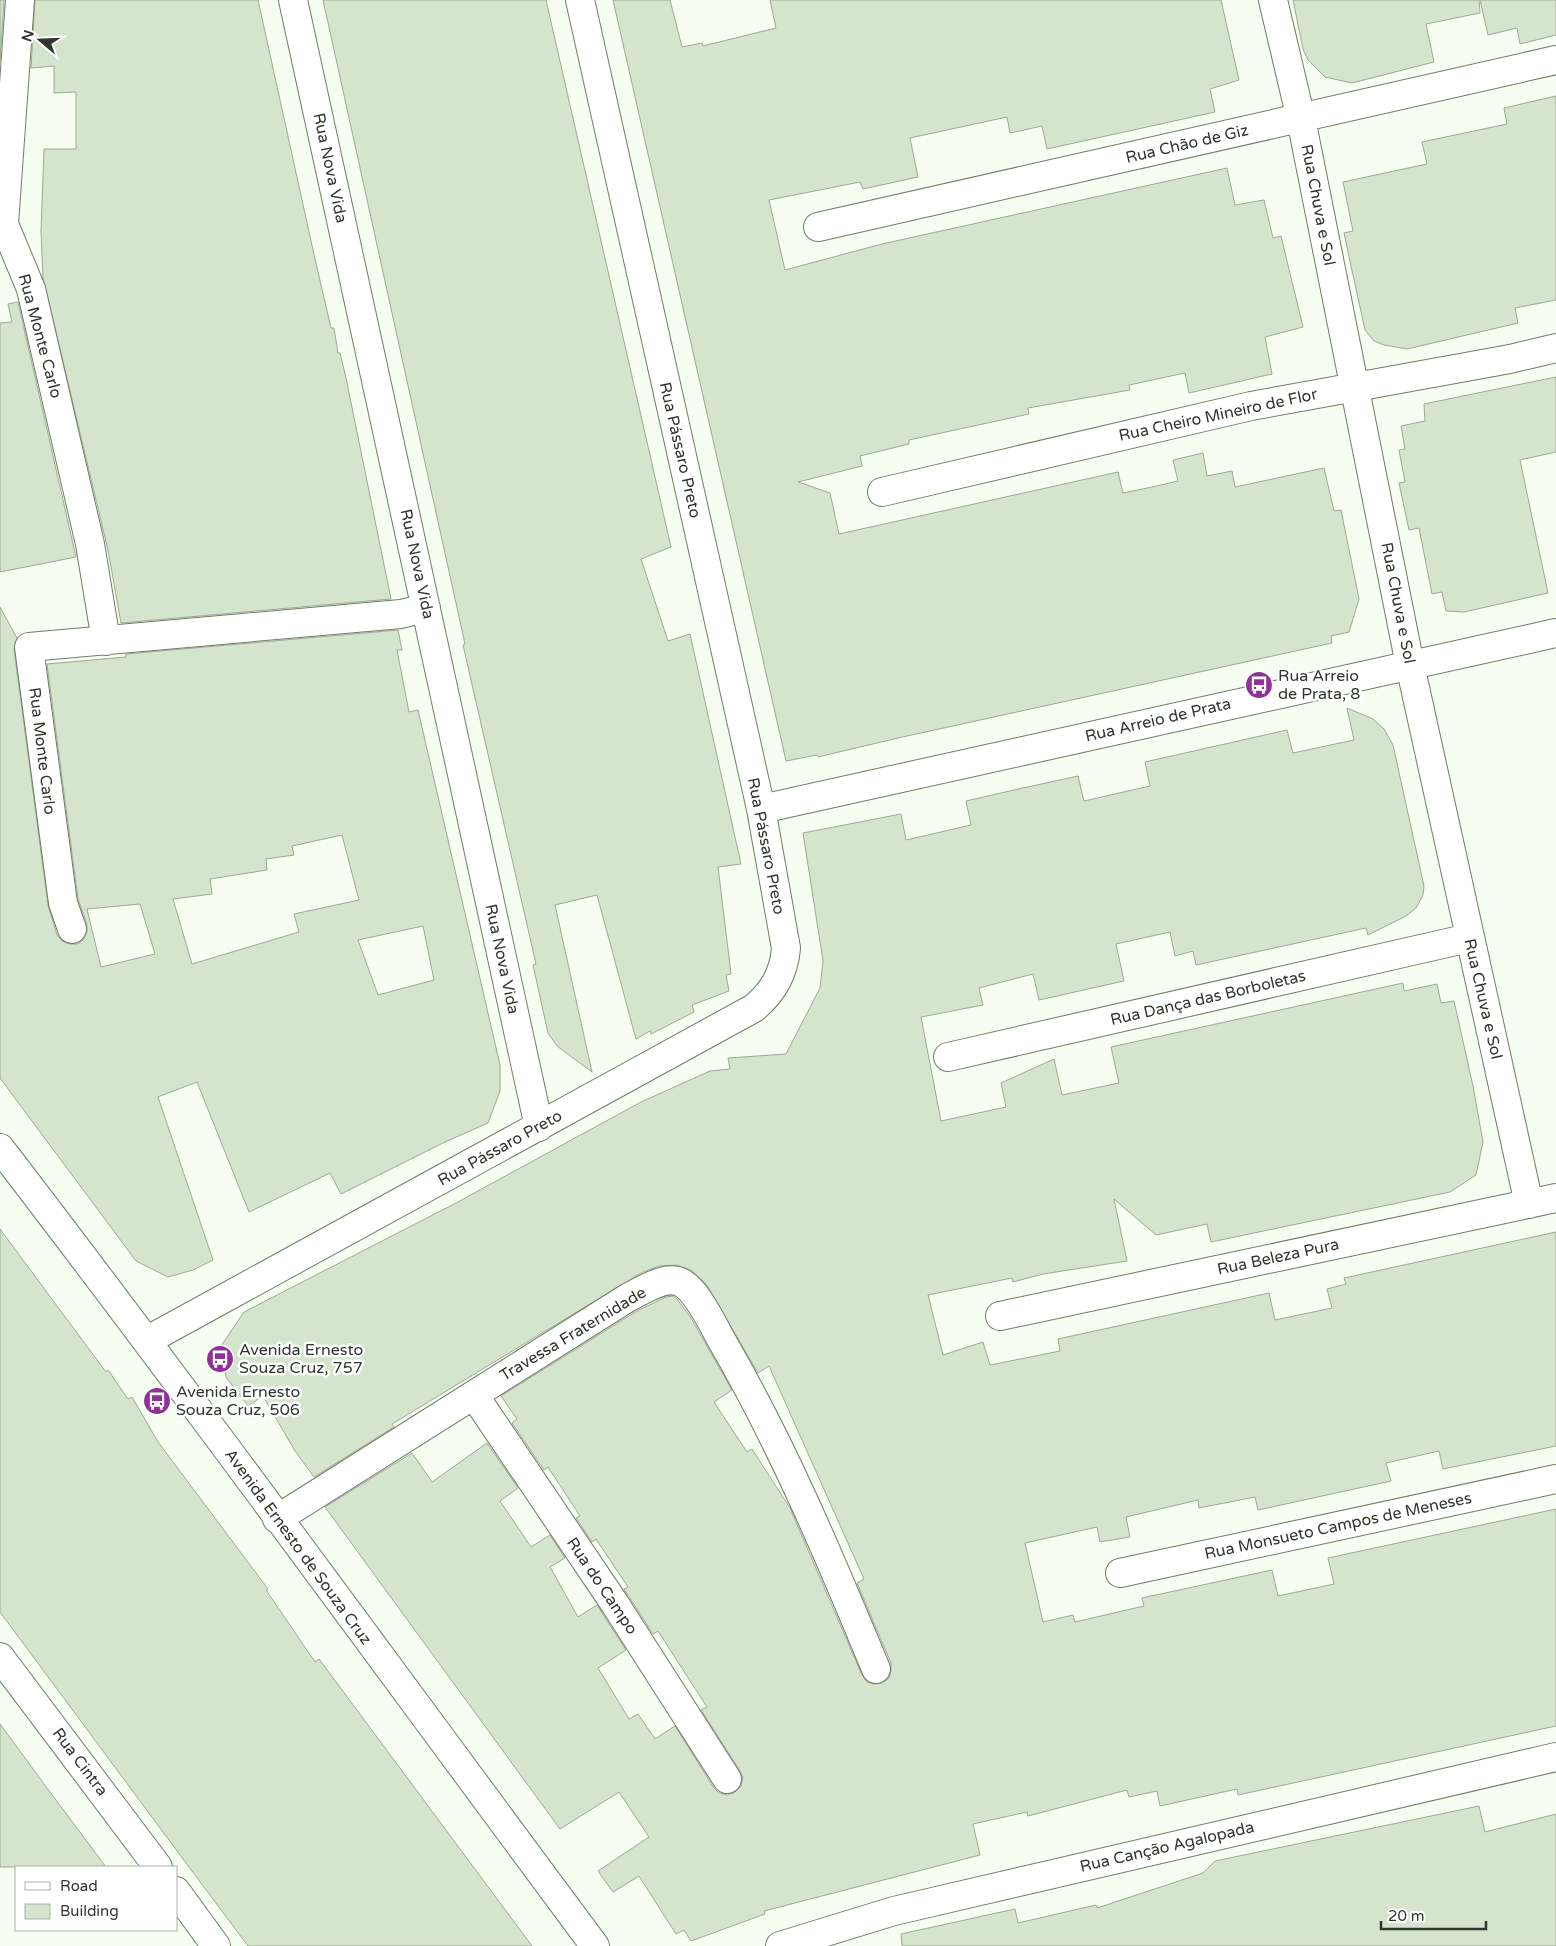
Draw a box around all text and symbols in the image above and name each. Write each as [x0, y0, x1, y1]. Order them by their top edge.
north arrow [15, 15, 65, 65]
text: N [18, 28, 38, 44]
street label: Rua Nova Vida [309, 111, 351, 225]
street label: Rua Chão de Giz [1124, 120, 1250, 168]
street label: Rua Chuva e Sol [1296, 143, 1340, 267]
street label: Rua Monte Carlo [14, 272, 66, 400]
street label: Rua Pássaro Preto [655, 380, 705, 520]
street label: Rua Cheiro Mineiro de Flor [1117, 384, 1320, 446]
street label: Rua Nova Vida [396, 507, 438, 621]
street label: Rua Chuva e Sol [1376, 541, 1420, 665]
place label: Rua Arreio de Prata, 8 [1278, 666, 1360, 704]
bus stop icon: Rua Arreio de Prata, 8 [1244, 670, 1274, 700]
street label: Rua Monte Carlo [24, 686, 60, 816]
street label: Rua Arreio de Prata [1083, 693, 1233, 747]
street label: Rua Pássaro Preto [743, 776, 789, 916]
street label: Rua Nova Vida [481, 902, 523, 1016]
street label: Rua Chuva e Sol [1459, 937, 1507, 1061]
street label: Rua Dança das Borboletas [1108, 966, 1308, 1030]
street label: Rua Pássaro Preto [434, 1106, 566, 1190]
street label: Rua Beleza Pura [1215, 1234, 1341, 1280]
street label: Travessa Fraternidade [496, 1282, 650, 1386]
place label: Avenida Ernesto Souza Cruz, 757 [239, 1340, 363, 1378]
bus stop icon: Avenida Ernesto Souza Cruz, 757 [205, 1344, 235, 1374]
place label: Avenida Ernesto Souza Cruz, 506 [176, 1382, 300, 1420]
bus stop icon: Avenida Ernesto Souza Cruz, 506 [142, 1386, 172, 1416]
street label: Avenida Ernesto de Souza Cruz [220, 1445, 376, 1649]
street label: Rua Monsueto Campos de Meneses [1203, 1488, 1473, 1564]
street label: Rua do Campo [562, 1534, 642, 1638]
street label: Rua Cintra [48, 1724, 112, 1800]
street label: Rua Canção Agalopada [1078, 1817, 1256, 1877]
legend [15, 1866, 178, 1931]
text: Road [60, 1877, 98, 1895]
scale bar [1381, 1898, 1486, 1930]
text: Building [60, 1902, 119, 1920]
text: 20 m [1388, 1907, 1425, 1925]

